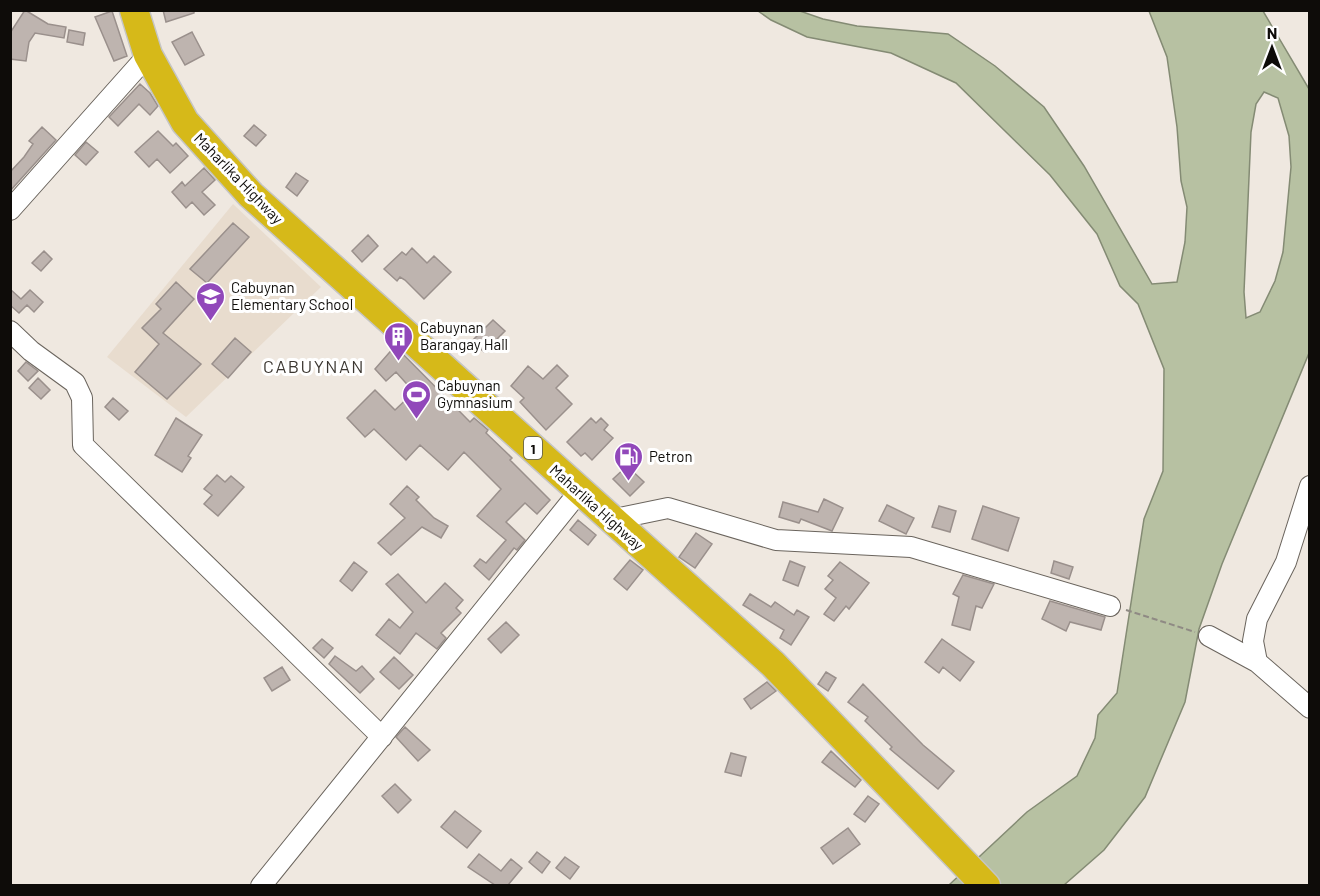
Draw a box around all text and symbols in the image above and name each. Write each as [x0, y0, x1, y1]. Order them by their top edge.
north arrow [1242, 18, 1302, 78]
text: N [1267, 23, 1277, 42]
street label: Maharlika Highway [191, 129, 287, 227]
place label: Cabuynan Elementary School [231, 278, 353, 313]
school or university icon: Cabuynan Elementary School [194, 280, 226, 322]
place label: Cabuynan Barangay Hall [420, 318, 508, 353]
building icon: Cabuynan Barangay Hall [383, 320, 415, 362]
district label: CABUYNAN [263, 355, 365, 377]
place label: Cabuynan Gymnasium [437, 376, 513, 411]
sports icon: Cabuynan Gymnasium [400, 378, 432, 420]
road number: 1 [524, 437, 542, 459]
fuel station icon: Petron [612, 440, 644, 482]
place label: Petron [649, 447, 693, 465]
street label: Maharlika Highway [547, 460, 648, 554]

